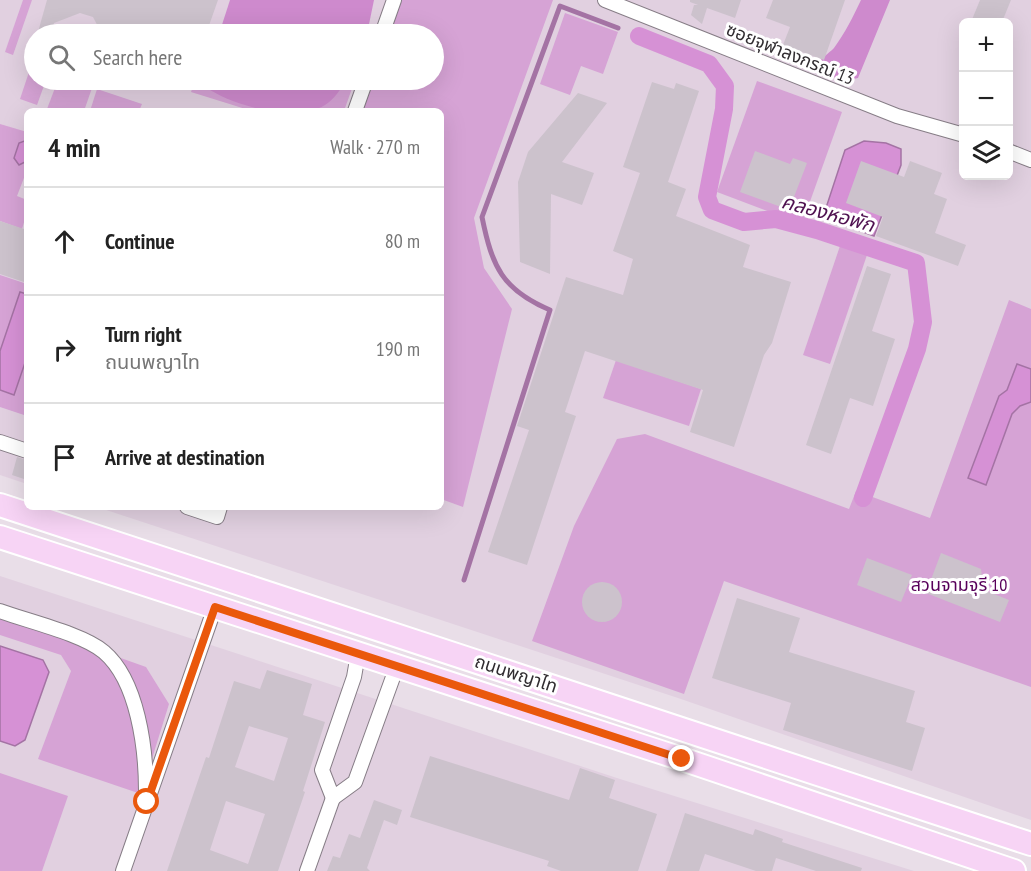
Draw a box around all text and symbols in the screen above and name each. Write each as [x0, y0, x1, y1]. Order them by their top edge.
street label: ซอยจุฬาลงกรณ์ 13 [723, 17, 857, 90]
map controls [959, 18, 1013, 180]
button: + [959, 18, 1013, 72]
search box [24, 24, 444, 90]
icon: search [45, 41, 78, 74]
text: Search here [93, 43, 182, 71]
button: − [959, 72, 1013, 126]
button: layers [959, 126, 1013, 180]
text: 4 min [48, 131, 101, 164]
text: Walk · 270 m [330, 134, 420, 160]
water label: คลองหอพัก [779, 188, 878, 238]
icon: ahead [48, 225, 81, 258]
text: Continue [105, 227, 175, 255]
text: 80 m [385, 228, 420, 254]
text: Turn right [105, 320, 182, 348]
icon: right [48, 333, 81, 366]
text: 190 m [376, 336, 420, 362]
text: ถนนพญาไท [105, 349, 200, 375]
icon: arrive [48, 441, 81, 474]
text: Arrive at destination [105, 443, 265, 471]
park label: สวนจามจุรี 10 [911, 573, 1007, 596]
street label: ถนนพญาไท [472, 649, 560, 698]
route end [668, 745, 694, 771]
route start [133, 788, 159, 814]

